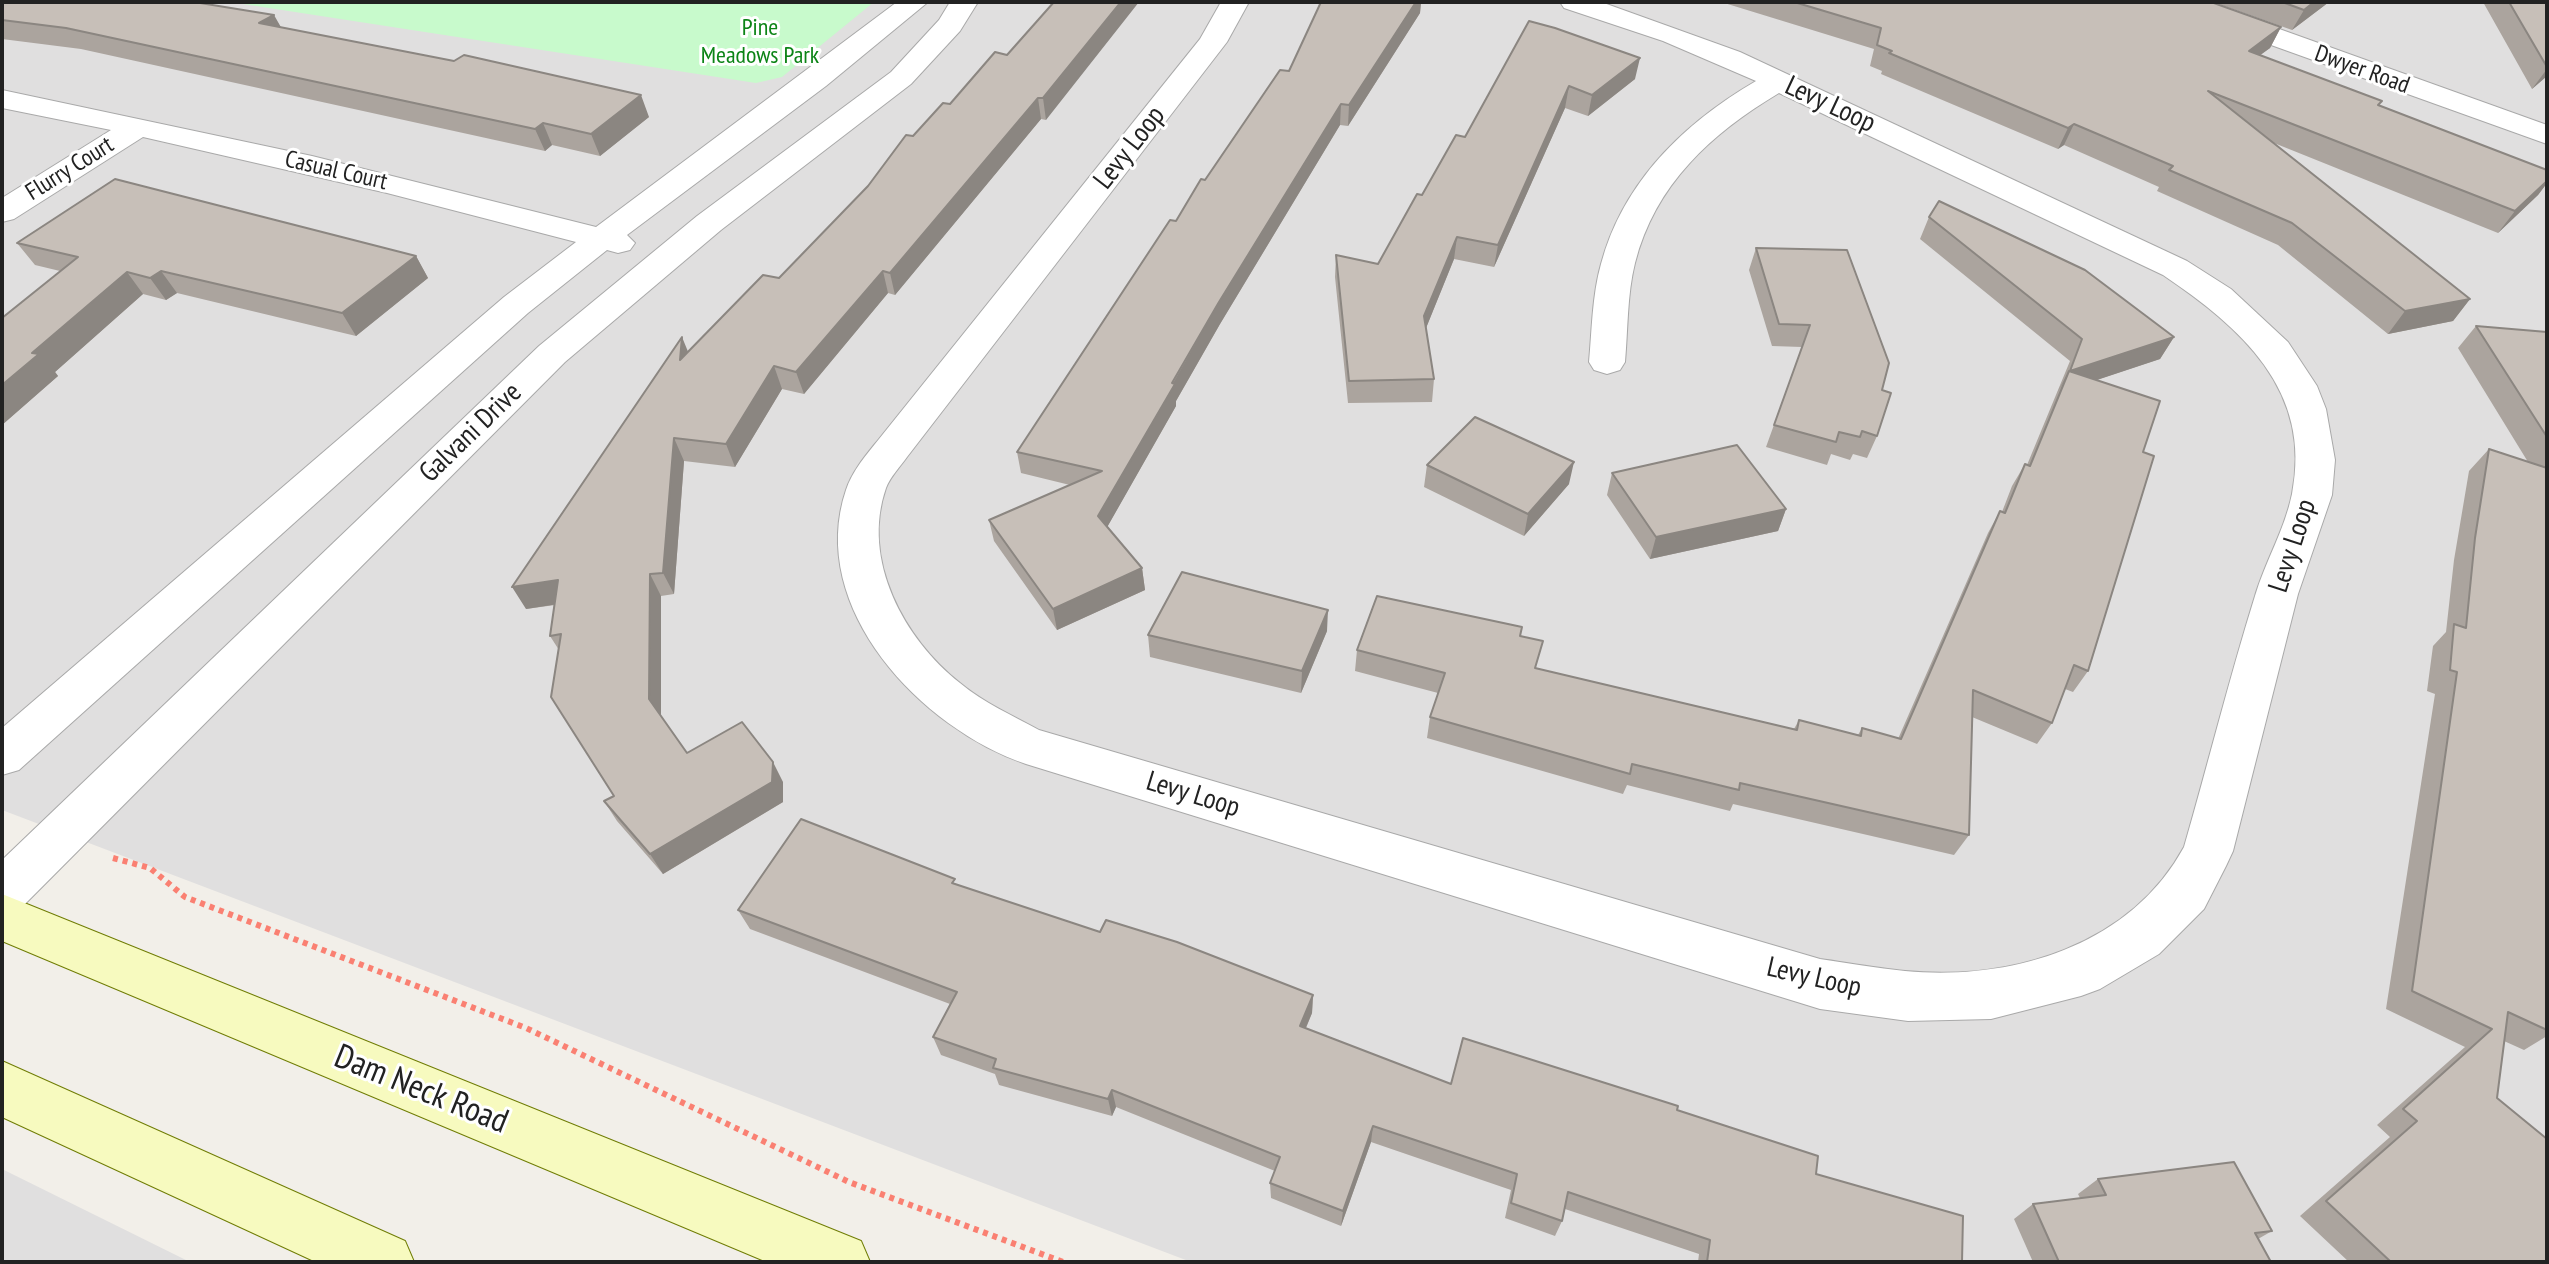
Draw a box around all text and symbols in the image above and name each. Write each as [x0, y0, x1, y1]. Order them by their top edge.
park label: Pine Meadows Park [701, 14, 819, 70]
street label: Dwyer Road [2311, 40, 2413, 100]
street label: Levy Loop [1779, 70, 1881, 140]
street label: Levy Loop [1087, 100, 1173, 196]
street label: Flurry Court [21, 131, 119, 207]
street label: Casual Court [282, 145, 390, 197]
street label: Galvani Drive [413, 376, 529, 490]
street label: Levy Loop [2262, 495, 2324, 597]
street label: Levy Loop [1142, 765, 1244, 825]
street label: Levy Loop [1763, 951, 1865, 1005]
street label: Dam Neck Road [328, 1037, 514, 1143]

